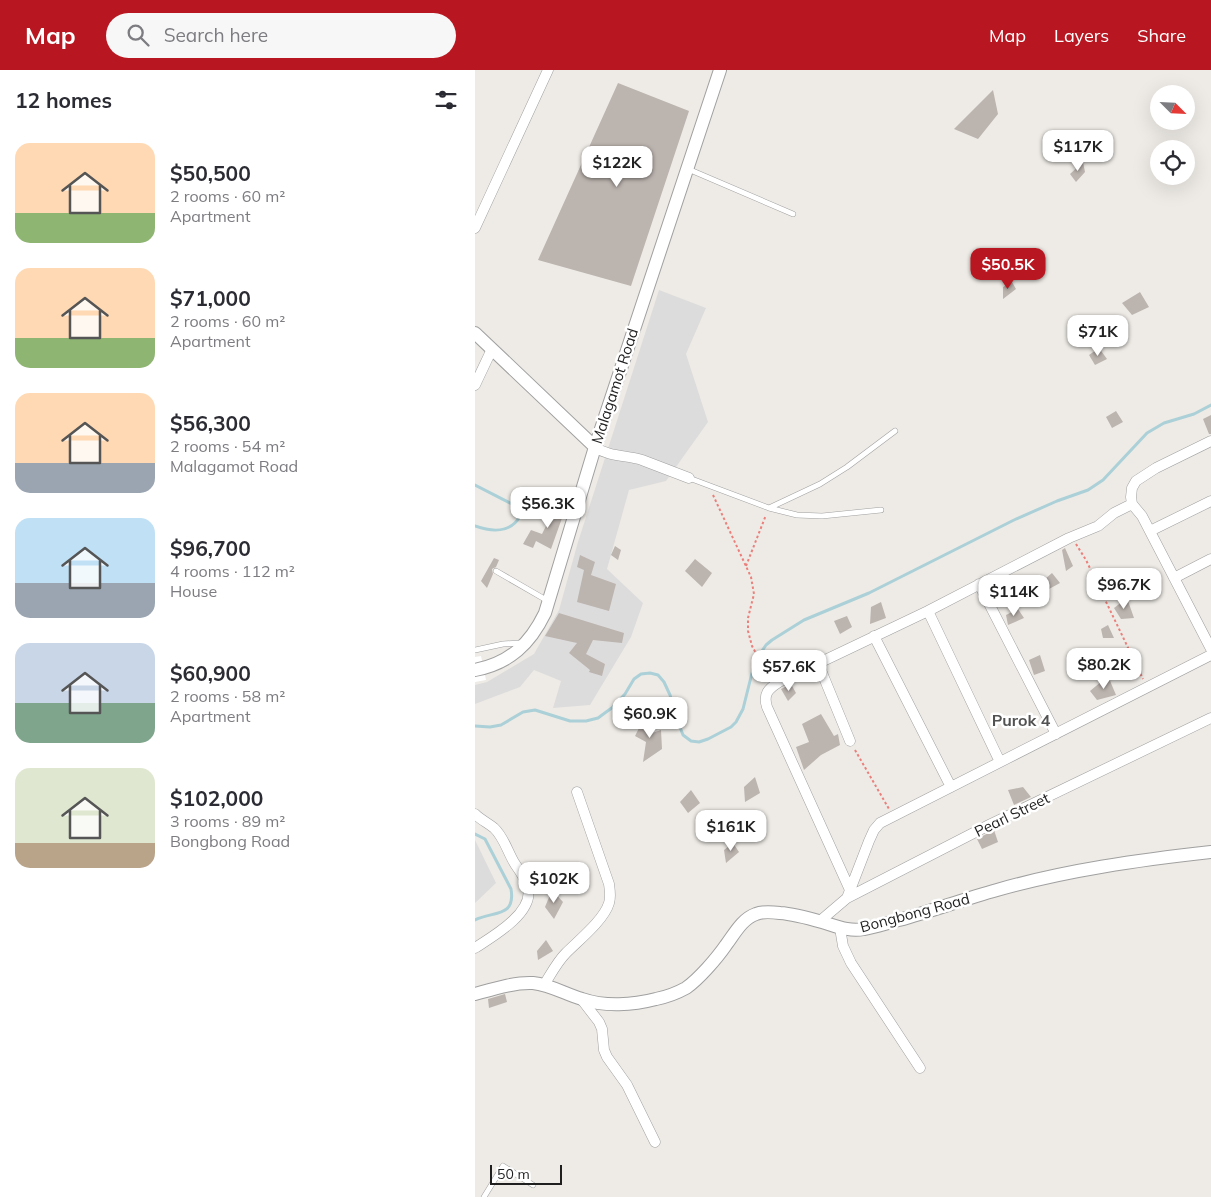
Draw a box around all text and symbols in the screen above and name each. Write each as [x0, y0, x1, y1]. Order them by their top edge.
search box [106, 13, 456, 58]
text: Map [25, 20, 76, 50]
icon: search [124, 21, 152, 49]
text: Search here [164, 23, 268, 47]
text: Map [989, 24, 1026, 47]
text: Layers [1054, 24, 1109, 47]
text: Share [1137, 24, 1186, 47]
north arrow [1150, 85, 1195, 130]
map controls [1150, 85, 1195, 185]
icon: filters [432, 86, 460, 114]
text: 12 homes [15, 87, 112, 113]
pin: $117K [1043, 129, 1113, 172]
text: $117K [1053, 136, 1103, 156]
button: locate [1150, 140, 1195, 185]
pin: $122K [582, 146, 652, 188]
text: $122K [592, 152, 642, 172]
text: $50,500 [170, 160, 251, 186]
icon: home [55, 163, 115, 223]
text: 2 rooms · 60 m² [170, 186, 285, 206]
text: Apartment [170, 206, 251, 226]
pin: $50.5K [967, 248, 1049, 290]
text: $50.5K [981, 254, 1035, 274]
text: $71,000 [170, 285, 251, 311]
icon: home [55, 288, 115, 348]
text: 2 rooms · 60 m² [170, 311, 285, 331]
pin: $71K [1068, 314, 1128, 357]
text: $71K [1078, 321, 1118, 341]
street label: Malagamot Road [587, 326, 642, 446]
text: Apartment [170, 331, 251, 351]
text: $56,300 [170, 410, 251, 436]
icon: home [55, 413, 115, 473]
text: 2 rooms · 54 m² [170, 436, 285, 456]
text: Malagamot Road [170, 456, 298, 476]
pin: $56.3K [507, 486, 589, 529]
text: $56.3K [521, 493, 575, 513]
text: $96,700 [170, 535, 251, 561]
icon: home [55, 538, 115, 598]
text: 4 rooms · 112 m² [170, 561, 295, 581]
pin: $96.7K [1083, 568, 1165, 610]
pin: $114K [979, 574, 1049, 617]
text: $96.7K [1097, 574, 1151, 594]
text: House [170, 581, 217, 601]
text: $114K [989, 581, 1039, 601]
pin: $80.2K [1063, 648, 1145, 690]
pin: $57.6K [748, 650, 830, 692]
text: $80.2K [1077, 654, 1131, 674]
text: $57.6K [762, 656, 816, 676]
text: $60,900 [170, 660, 251, 686]
icon: home [55, 663, 115, 723]
text: 2 rooms · 58 m² [170, 686, 285, 706]
pin: $60.9K [609, 696, 691, 739]
text: $60.9K [623, 703, 677, 723]
text: Apartment [170, 706, 251, 726]
district label: Purok 4 [992, 710, 1051, 730]
text: $102,000 [170, 785, 263, 811]
icon: home [55, 788, 115, 848]
street label: Pearl Street [971, 788, 1052, 841]
pin: $161K [696, 810, 766, 852]
text: 3 rooms · 89 m² [170, 811, 285, 831]
text: $161K [706, 816, 756, 836]
text: Bongbong Road [170, 831, 290, 851]
pin: $102K [519, 862, 589, 904]
text: $102K [529, 868, 579, 888]
street label: Bongbong Road [858, 889, 972, 936]
scale bar [490, 1162, 563, 1185]
text: 50 m [497, 1165, 530, 1183]

